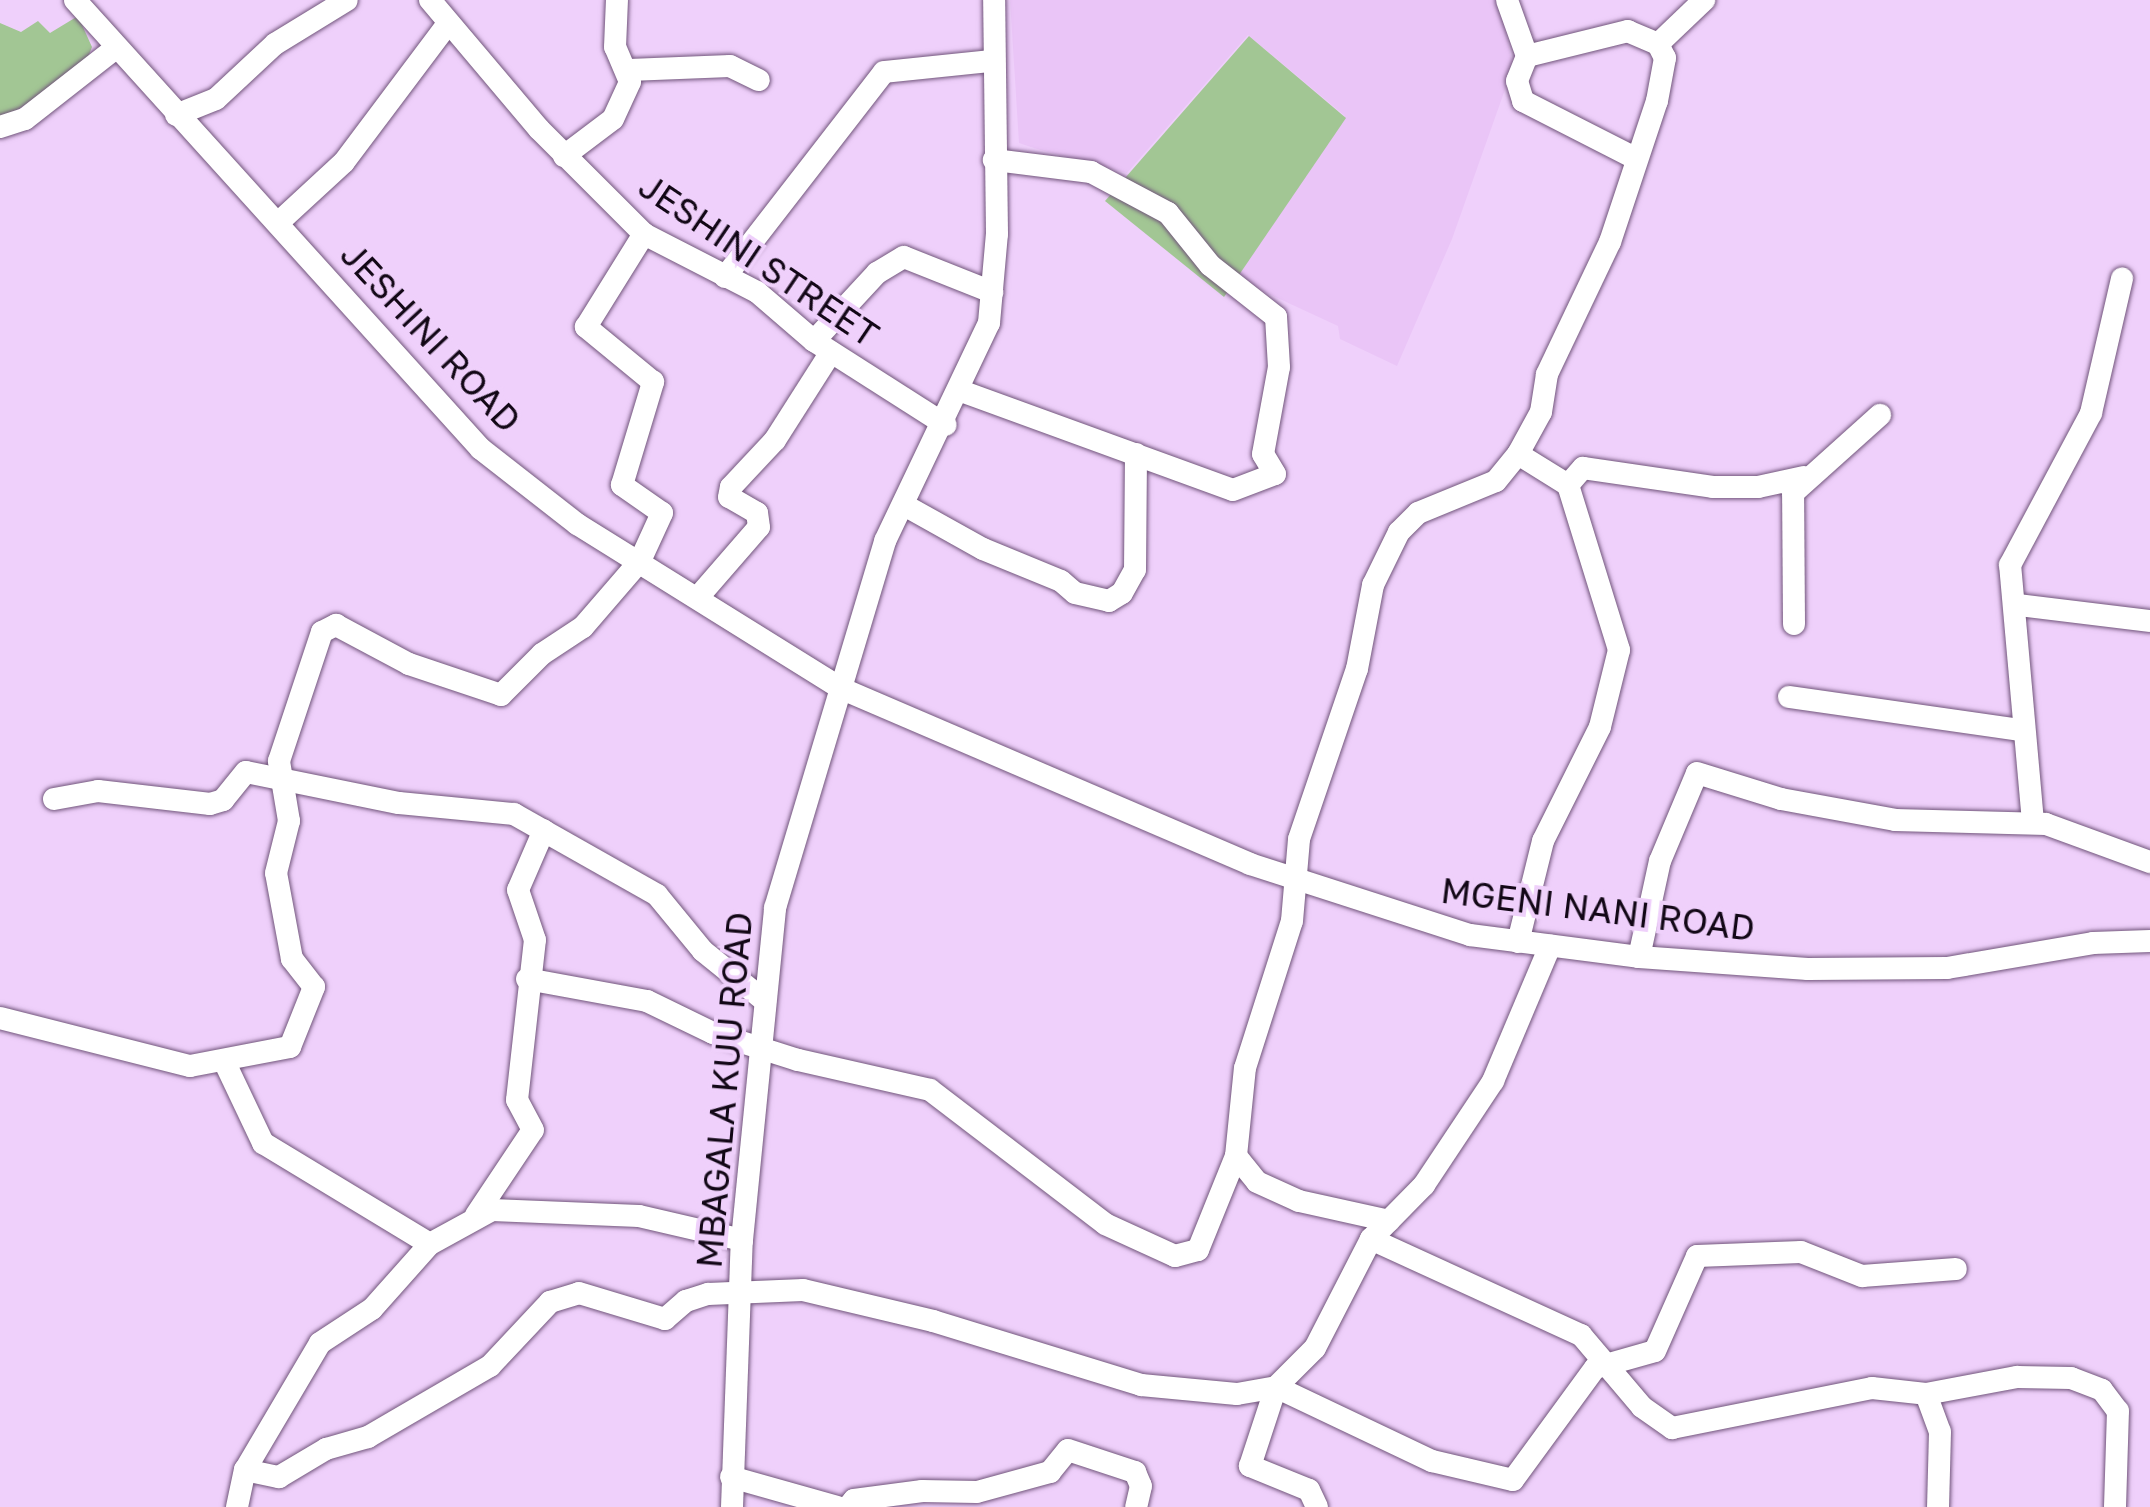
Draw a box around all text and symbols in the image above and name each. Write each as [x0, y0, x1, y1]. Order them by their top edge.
street label: JESHINI STREET [631, 164, 887, 356]
street label: JESHINI ROAD [332, 233, 530, 441]
street label: MGENI NANI ROAD [1439, 869, 1757, 949]
street label: MBAGALA KUU ROAD [688, 910, 760, 1270]

